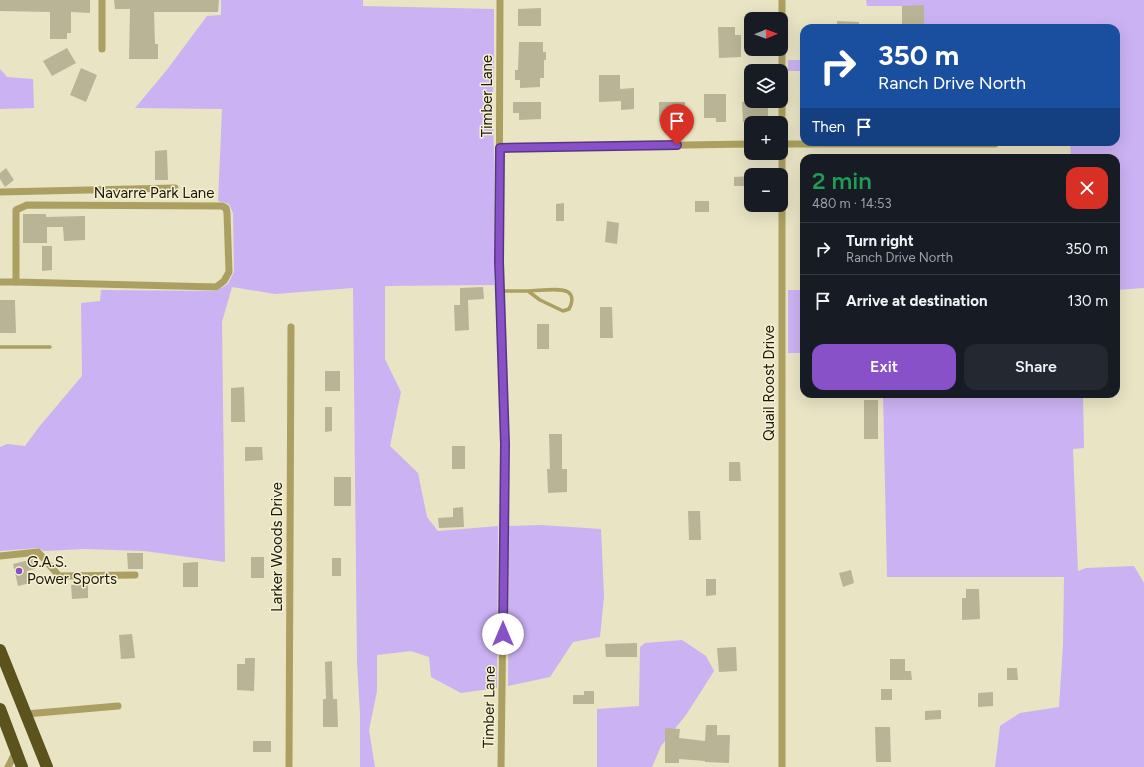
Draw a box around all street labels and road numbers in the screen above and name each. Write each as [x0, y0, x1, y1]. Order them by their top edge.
street label: Timber Lane [478, 55, 496, 137]
street label: Navarre Park Lane [94, 184, 214, 202]
street label: Quail Roost Drive [760, 325, 778, 441]
street label: Larker Woods Drive [268, 482, 286, 612]
street label: Timber Lane [479, 666, 499, 748]

